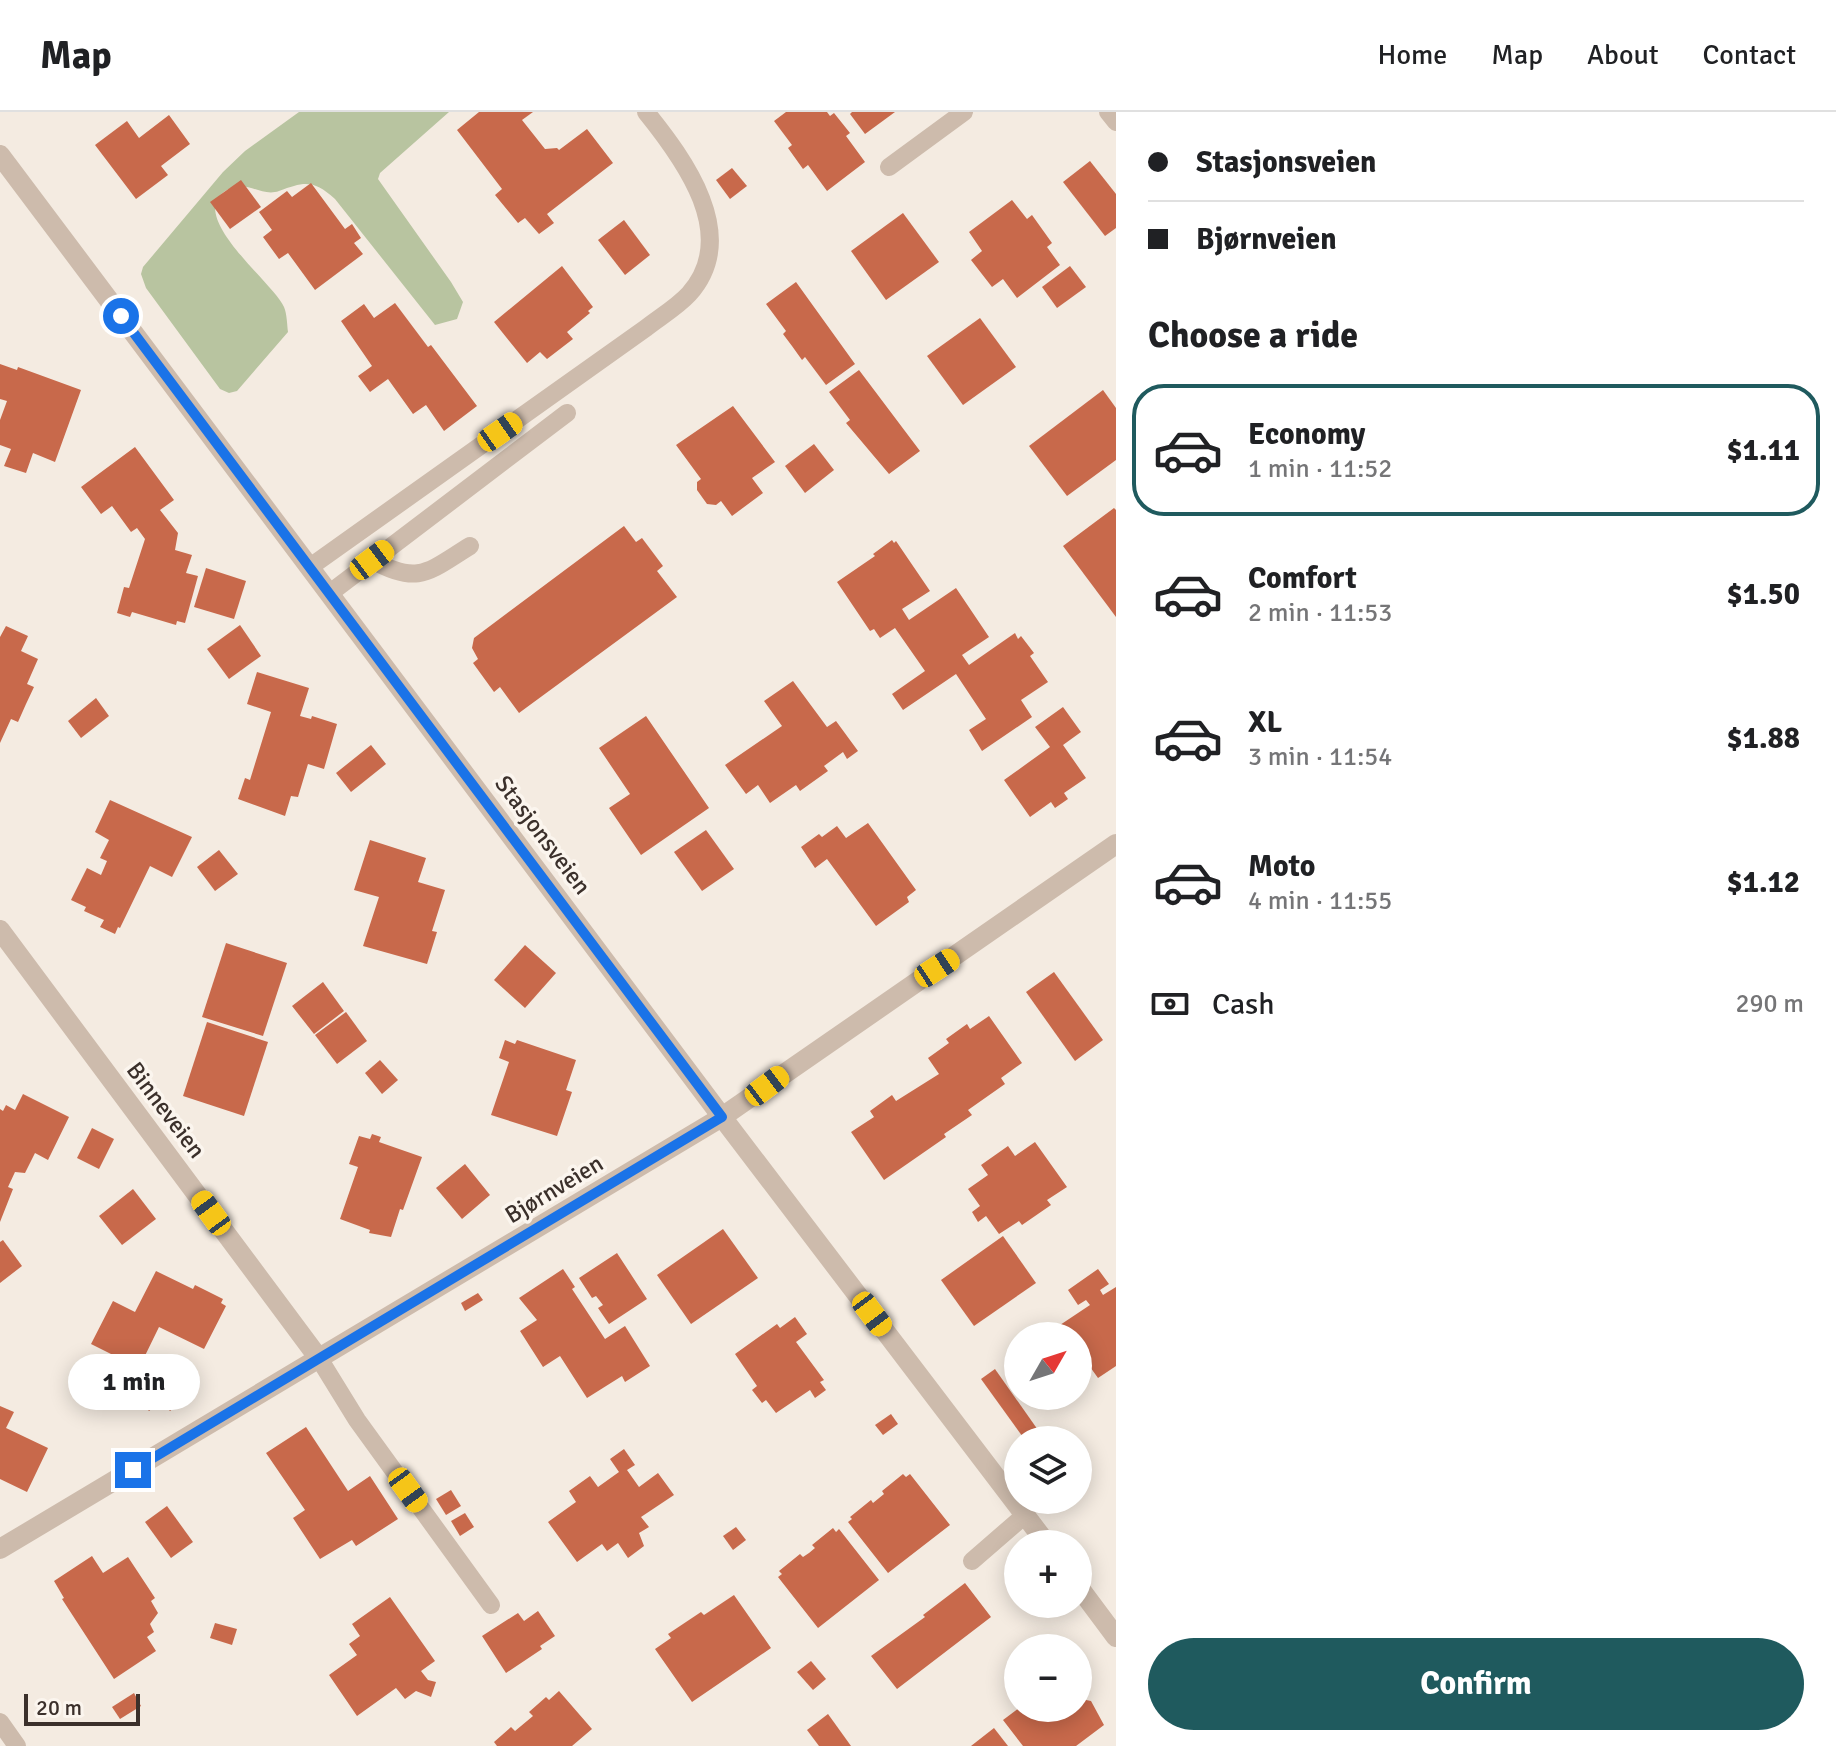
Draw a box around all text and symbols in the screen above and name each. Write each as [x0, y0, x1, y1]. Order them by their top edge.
text: Map [40, 32, 112, 79]
text: Home [1378, 38, 1447, 72]
text: Map [1491, 38, 1543, 72]
text: About [1587, 38, 1659, 72]
text: Contact [1703, 38, 1796, 72]
text: Stasjonsveien [1196, 144, 1376, 181]
text: Bjørnveien [1196, 221, 1337, 258]
route start [103, 298, 139, 334]
text: Choose a ride [1148, 313, 1358, 358]
car [473, 408, 527, 456]
icon: car [1152, 414, 1224, 486]
text: Economy [1248, 416, 1365, 453]
text: $1.11 [1727, 432, 1800, 469]
text: 1 min · 11:52 [1248, 453, 1392, 485]
car [346, 536, 398, 584]
icon: car [1152, 558, 1224, 630]
text: Comfort [1248, 560, 1357, 597]
text: $1.50 [1727, 576, 1800, 613]
text: 2 min · 11:53 [1248, 597, 1392, 629]
icon: car [1152, 702, 1224, 774]
text: XL [1248, 704, 1282, 741]
text: $1.88 [1727, 720, 1800, 757]
text: 3 min · 11:54 [1248, 741, 1392, 773]
street label: Stasjonsveien [488, 770, 598, 900]
icon: car [1152, 846, 1224, 918]
text: Moto [1248, 848, 1315, 885]
text: $1.12 [1727, 864, 1800, 901]
text: 4 min · 11:55 [1248, 885, 1392, 917]
car [910, 945, 964, 991]
icon: cash [1148, 982, 1192, 1026]
text: Cash [1212, 986, 1275, 1023]
text: 290 m [1735, 988, 1804, 1020]
street label: Binneveien [120, 1056, 212, 1164]
car [741, 1062, 793, 1110]
street label: Bjørnveien [499, 1148, 609, 1230]
car [187, 1187, 235, 1239]
car [848, 1288, 896, 1340]
north arrow [1004, 1322, 1092, 1410]
map controls [1004, 1322, 1092, 1722]
callout: 1 min [67, 1354, 199, 1410]
text: 1 min [103, 1366, 165, 1398]
button: layers [1004, 1426, 1092, 1514]
route end [115, 1452, 151, 1488]
car [384, 1464, 432, 1516]
button: + [1004, 1530, 1092, 1618]
button: − [1004, 1634, 1092, 1722]
button: Confirm [1148, 1638, 1804, 1730]
scale bar [24, 1690, 140, 1726]
text: 20 m [36, 1694, 82, 1721]

